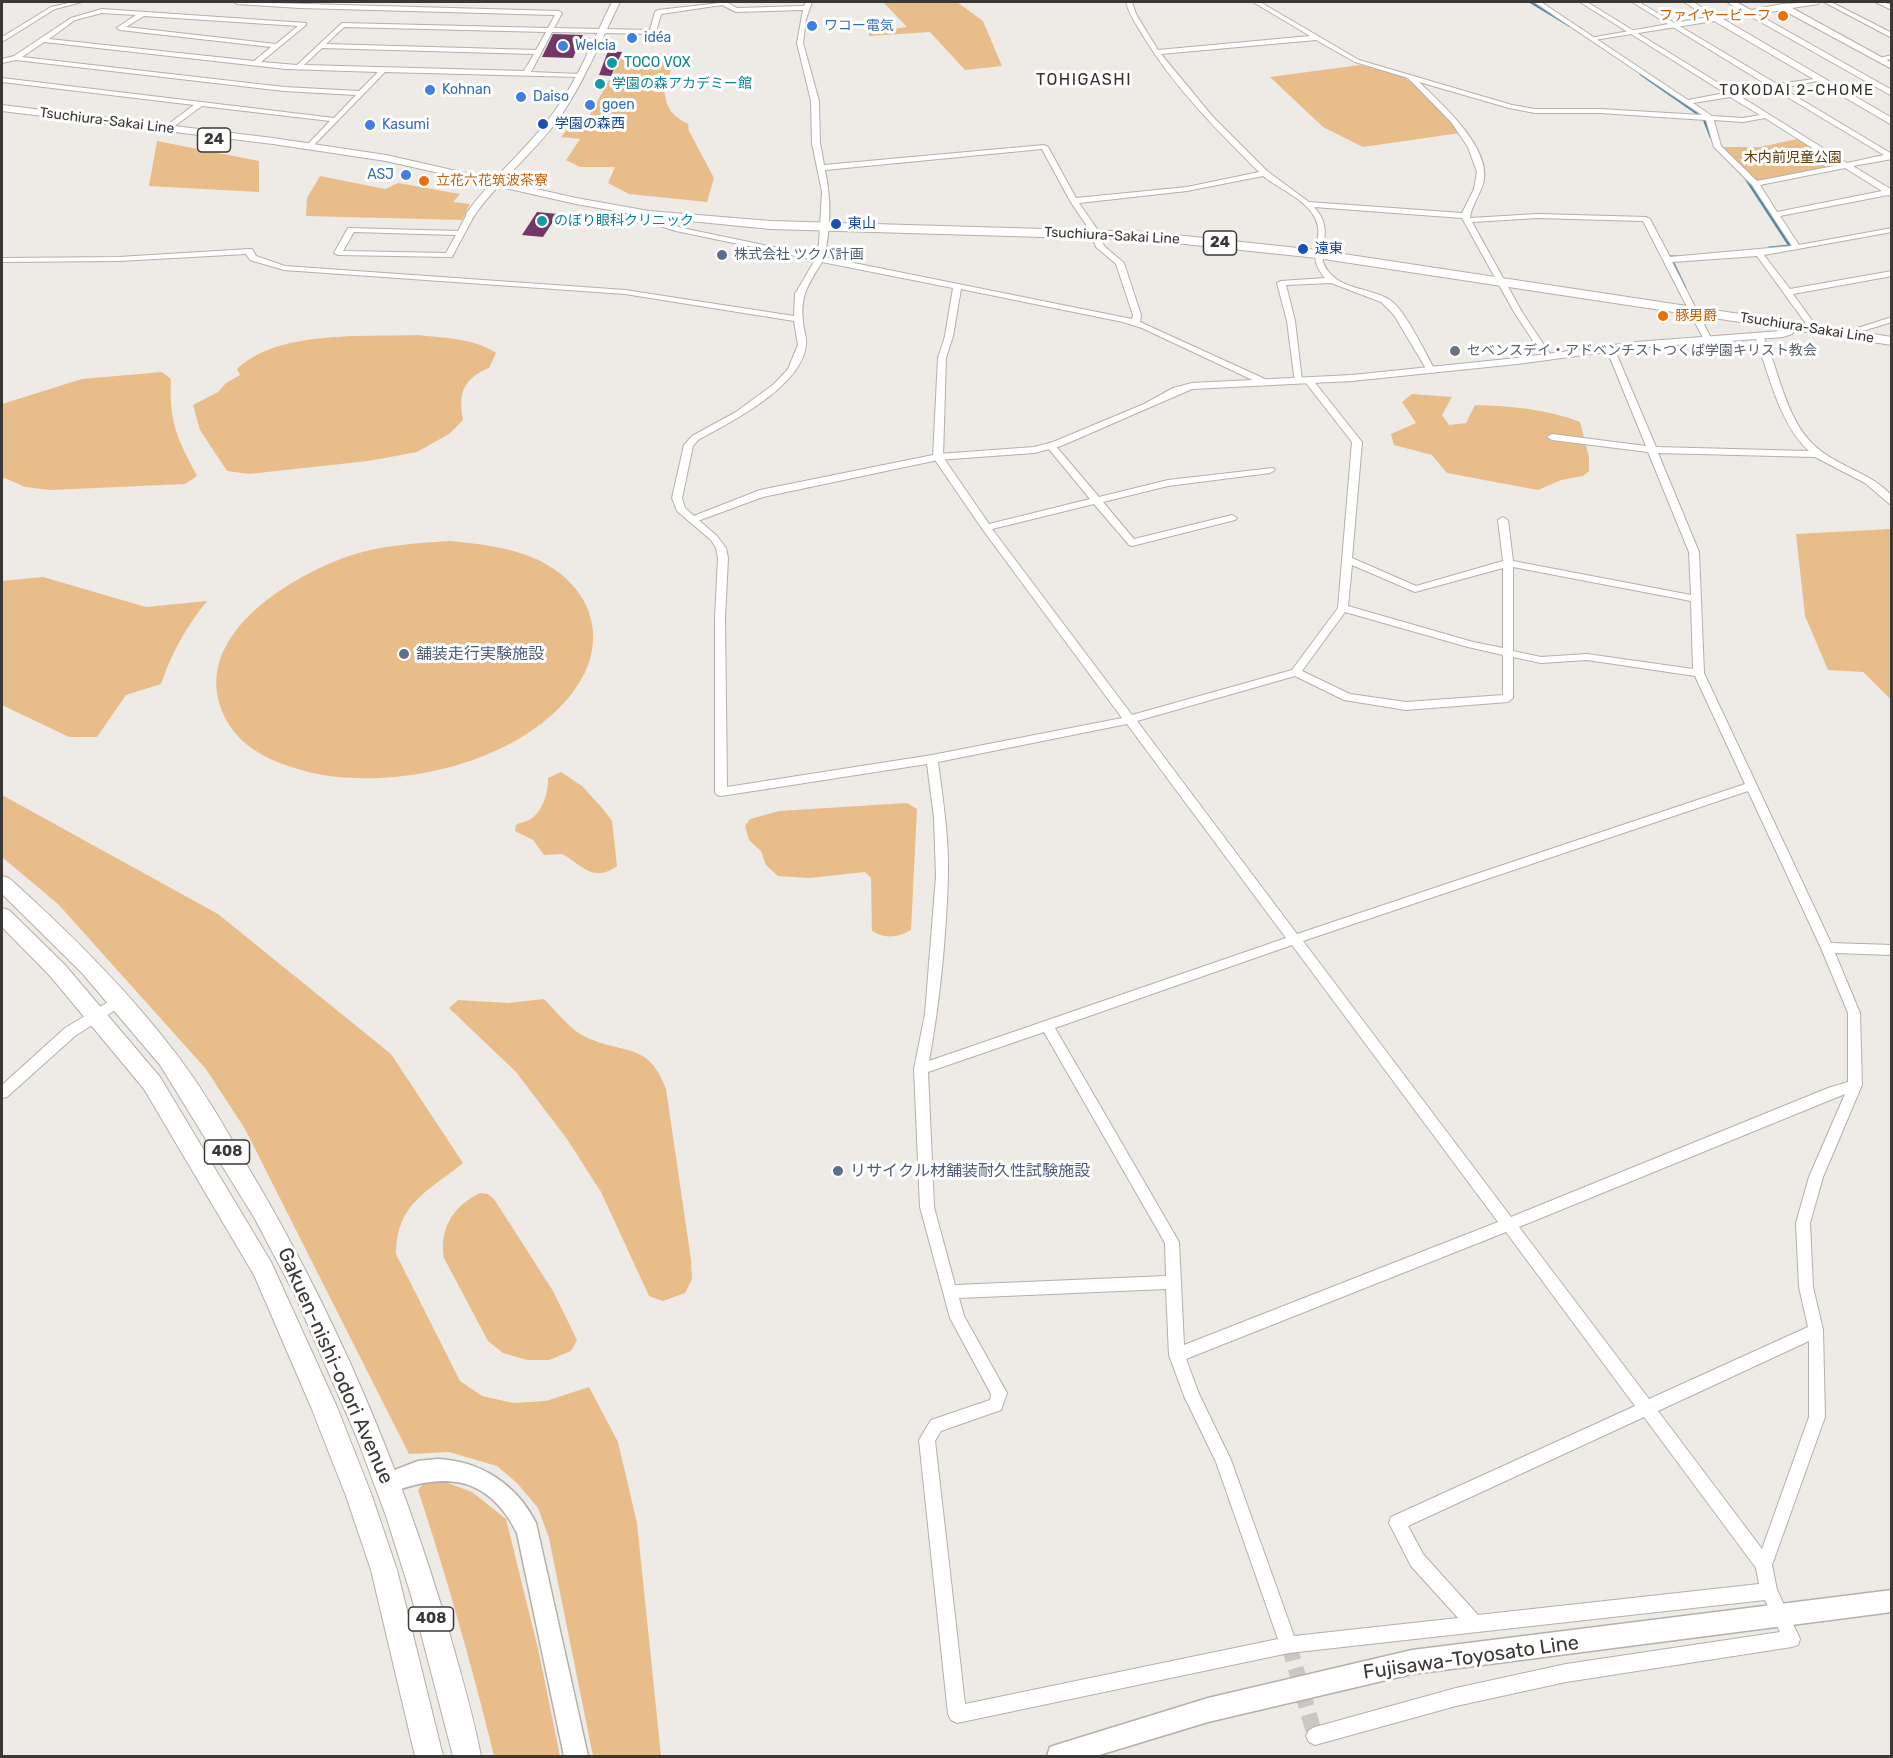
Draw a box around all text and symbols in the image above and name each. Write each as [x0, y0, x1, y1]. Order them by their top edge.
place label: ファイヤービーフ [1659, 8, 1771, 24]
marker: ファイヤービーフ [1776, 9, 1790, 23]
place label: ワコー電気 [824, 18, 894, 34]
marker: ワコー電気 [805, 19, 819, 33]
place label: idéa [644, 30, 671, 46]
marker: idéa [625, 31, 639, 45]
place label: Welcia [575, 38, 616, 54]
marker: Welcia [556, 39, 570, 53]
place label: TOCO VOX [624, 55, 691, 71]
marker: TOCO VOX [605, 56, 619, 70]
district label: TOHIGASHI [1036, 70, 1132, 90]
place label: 学園の森アカデミー館 [612, 76, 752, 92]
marker: 学園の森アカデミー館 [593, 77, 607, 91]
place label: Kohnan [442, 82, 491, 98]
district label: TOKODAI 2-CHOME [1719, 82, 1875, 100]
marker: Kohnan [423, 83, 437, 97]
place label: Daiso [533, 89, 569, 105]
marker: Daiso [514, 90, 528, 104]
place label: goen [602, 97, 635, 113]
marker: goen [583, 98, 597, 112]
street label: Tsuchiura-Sakai Line [39, 104, 175, 138]
place label: 学園の森西 [555, 116, 625, 132]
place label: Kasumi [382, 117, 429, 133]
marker: 学園の森西 [536, 117, 550, 131]
marker: Kasumi [363, 118, 377, 132]
road number: 24 [198, 128, 230, 152]
park label: 木内前児童公園 [1744, 150, 1842, 166]
place label: ASJ [367, 167, 394, 183]
marker: ASJ [399, 168, 413, 182]
place label: 立花六花筑波茶寮 [436, 173, 548, 189]
marker: 立花六花筑波茶寮 [417, 174, 431, 188]
place label: のぼり眼科クリニック [554, 213, 694, 229]
marker: のぼり眼科クリニック [535, 214, 549, 228]
place label: 東山 [848, 216, 876, 232]
marker: 東山 [829, 217, 843, 231]
street label: Tsuchiura-Sakai Line [1044, 224, 1180, 248]
road number: 24 [1204, 231, 1236, 255]
place label: 遠東 [1315, 241, 1343, 257]
marker: 遠東 [1296, 242, 1310, 256]
place label: 株式会社 ツクバ計画 [734, 247, 863, 263]
marker: 株式会社 ツクバ計画 [715, 248, 729, 262]
place label: 豚男爵 [1675, 308, 1717, 324]
marker: 豚男爵 [1656, 309, 1670, 323]
street label: Tsuchiura-Sakai Line [1739, 309, 1875, 347]
place label: セベンスデイ・アドベンチストつくば学園キリスト教会 [1467, 343, 1817, 359]
marker: セベンスデイ・アドベンチストつくば学園キリスト教会 [1448, 344, 1462, 358]
place label: 舗装走行実験施設 [416, 644, 544, 664]
marker: 舗装走行実験施設 [397, 647, 411, 661]
road number: 408 [204, 1140, 250, 1164]
place label: リサイクル材舗装耐久性試験施設 [850, 1161, 1090, 1181]
marker: リサイクル材舗装耐久性試験施設 [831, 1164, 845, 1178]
street label: Gakuen-nishi-odori Avenue [272, 1244, 398, 1488]
road number: 408 [408, 1607, 454, 1631]
street label: Fujisawa-Toyosato Line [1362, 1631, 1580, 1685]

